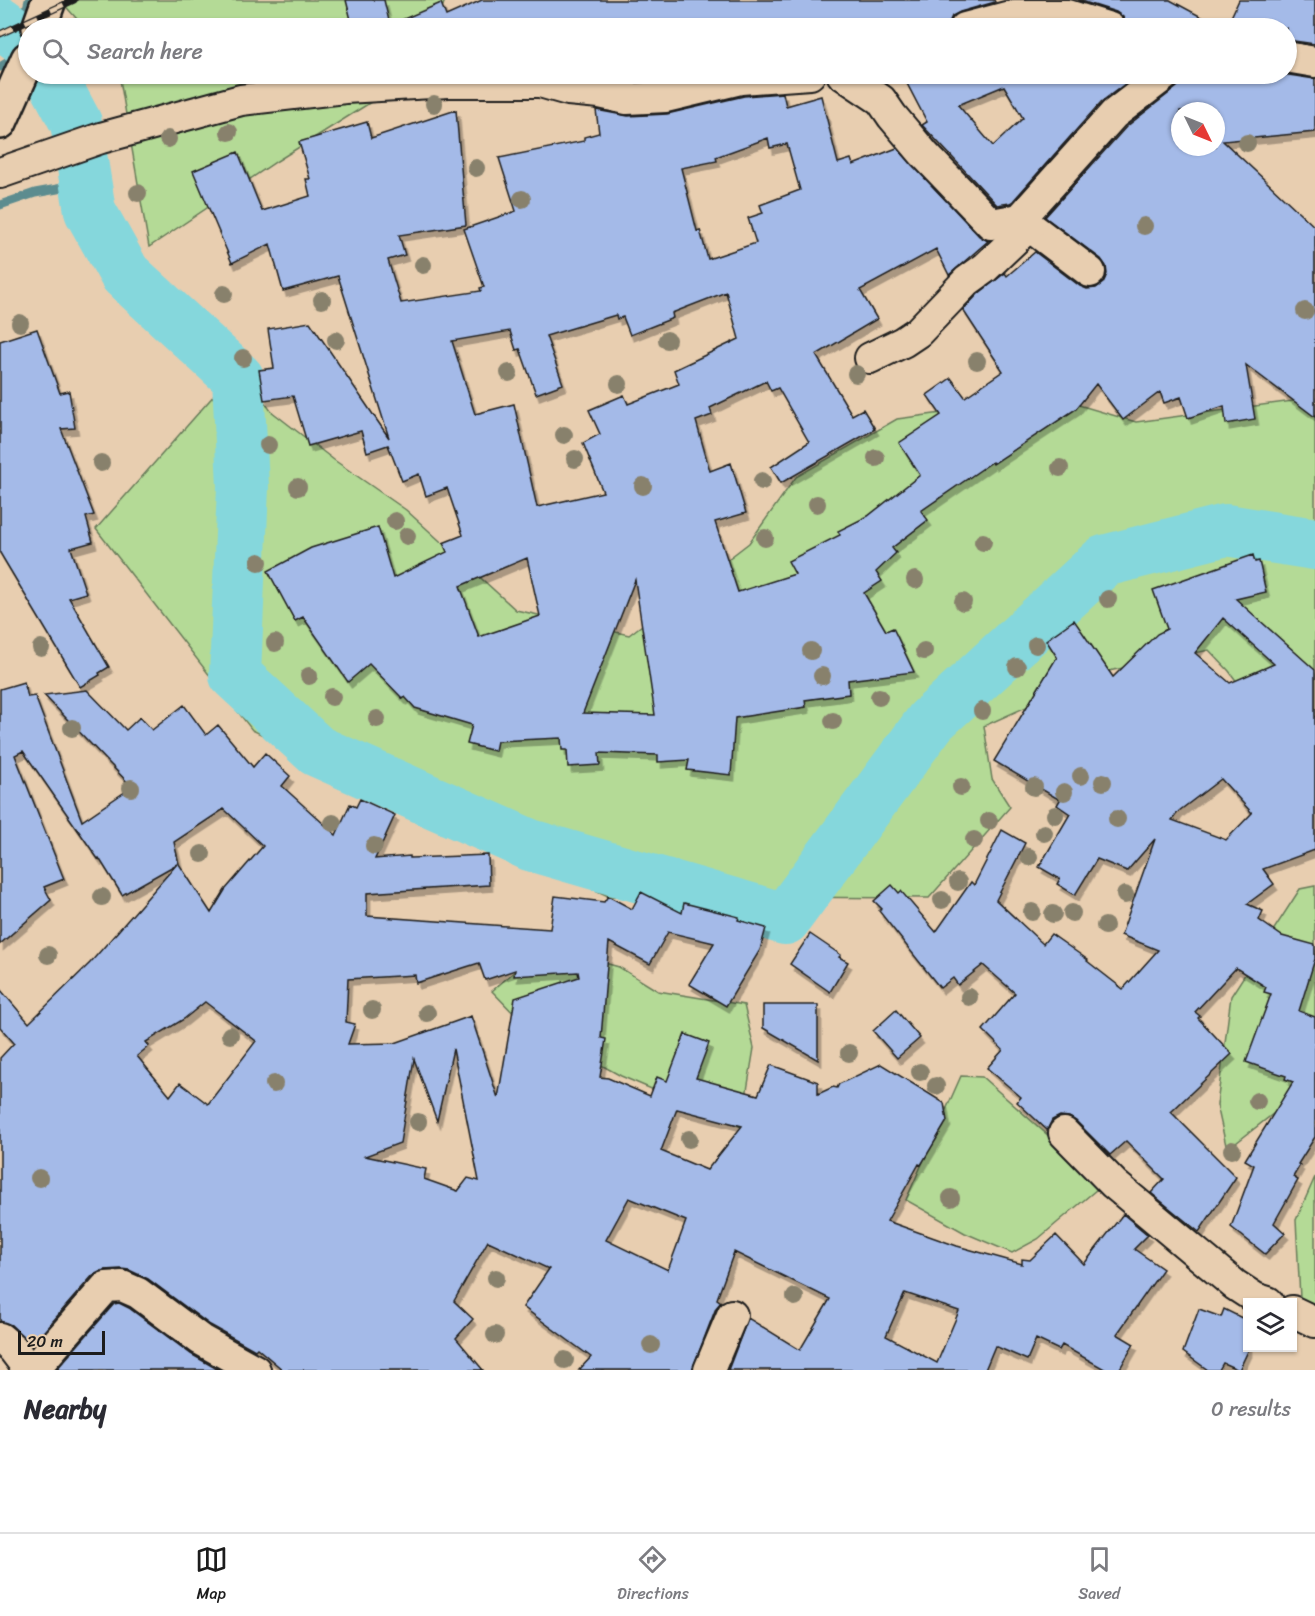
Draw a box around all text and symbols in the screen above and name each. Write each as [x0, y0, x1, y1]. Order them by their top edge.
search box [18, 18, 1297, 84]
text: Search here [87, 32, 203, 71]
icon: search [39, 35, 72, 68]
north arrow [1171, 102, 1225, 156]
map controls [1243, 1298, 1297, 1352]
button: layers [1243, 1298, 1297, 1352]
text: 20 m [27, 1327, 63, 1356]
scale bar [18, 1328, 105, 1356]
text: Nearby [24, 1386, 106, 1432]
text: 0 results [1211, 1392, 1291, 1427]
tab: Map [195, 1543, 228, 1608]
tab: Directions [617, 1543, 689, 1608]
tab: Saved [1078, 1543, 1120, 1608]

